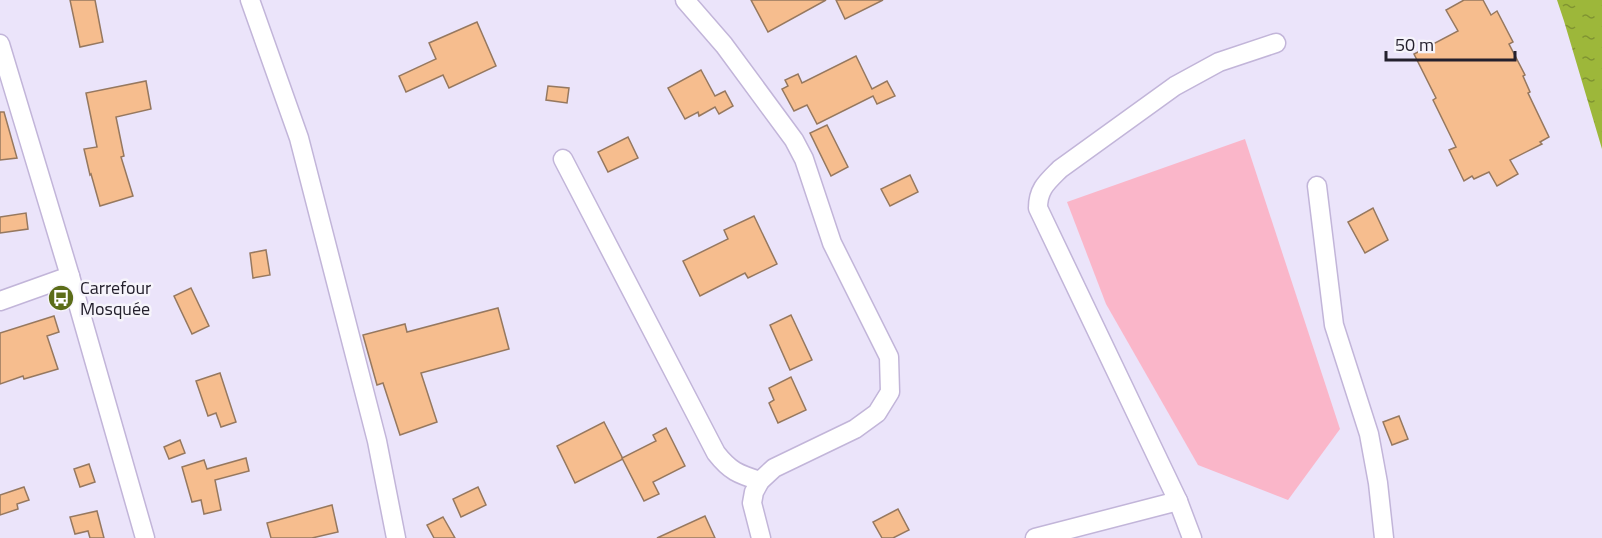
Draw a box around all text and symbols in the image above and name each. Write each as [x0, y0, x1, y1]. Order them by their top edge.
scale bar [1386, 24, 1515, 62]
text: 50 m [1395, 31, 1434, 58]
place label: Carrefour Mosquée [80, 274, 151, 322]
bus stop icon: Carrefour Mosquée [46, 283, 76, 313]

